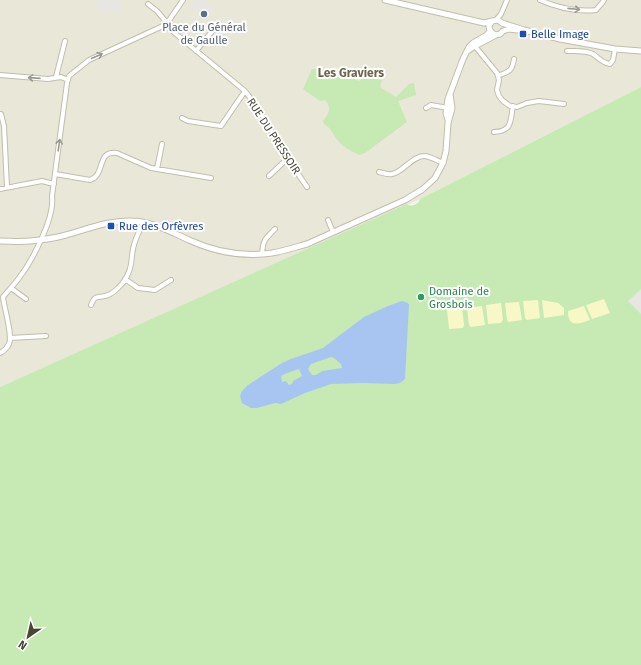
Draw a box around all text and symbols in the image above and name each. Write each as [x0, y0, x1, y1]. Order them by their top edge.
one-way arrow [567, 6, 580, 13]
marker: Place du Général de Gaulle [199, 9, 209, 19]
place label: Place du Général de Gaulle [162, 21, 246, 47]
place label: Belle Image [531, 28, 589, 41]
marker: Belle Image [518, 29, 528, 39]
one-way arrow [91, 52, 103, 59]
district label: Les Graviers [318, 66, 384, 80]
one-way arrow [28, 74, 41, 81]
street label: RUE DU PRESSOIR [244, 96, 303, 177]
one-way arrow [55, 139, 63, 152]
place label: Rue des Orfèvres [119, 220, 203, 233]
marker: Rue des Orfèvres [106, 221, 116, 231]
place label: Domaine de Grosbois [429, 285, 489, 311]
marker: Domaine de Grosbois [416, 292, 426, 302]
north arrow [8, 617, 48, 657]
text: N [16, 637, 29, 652]

